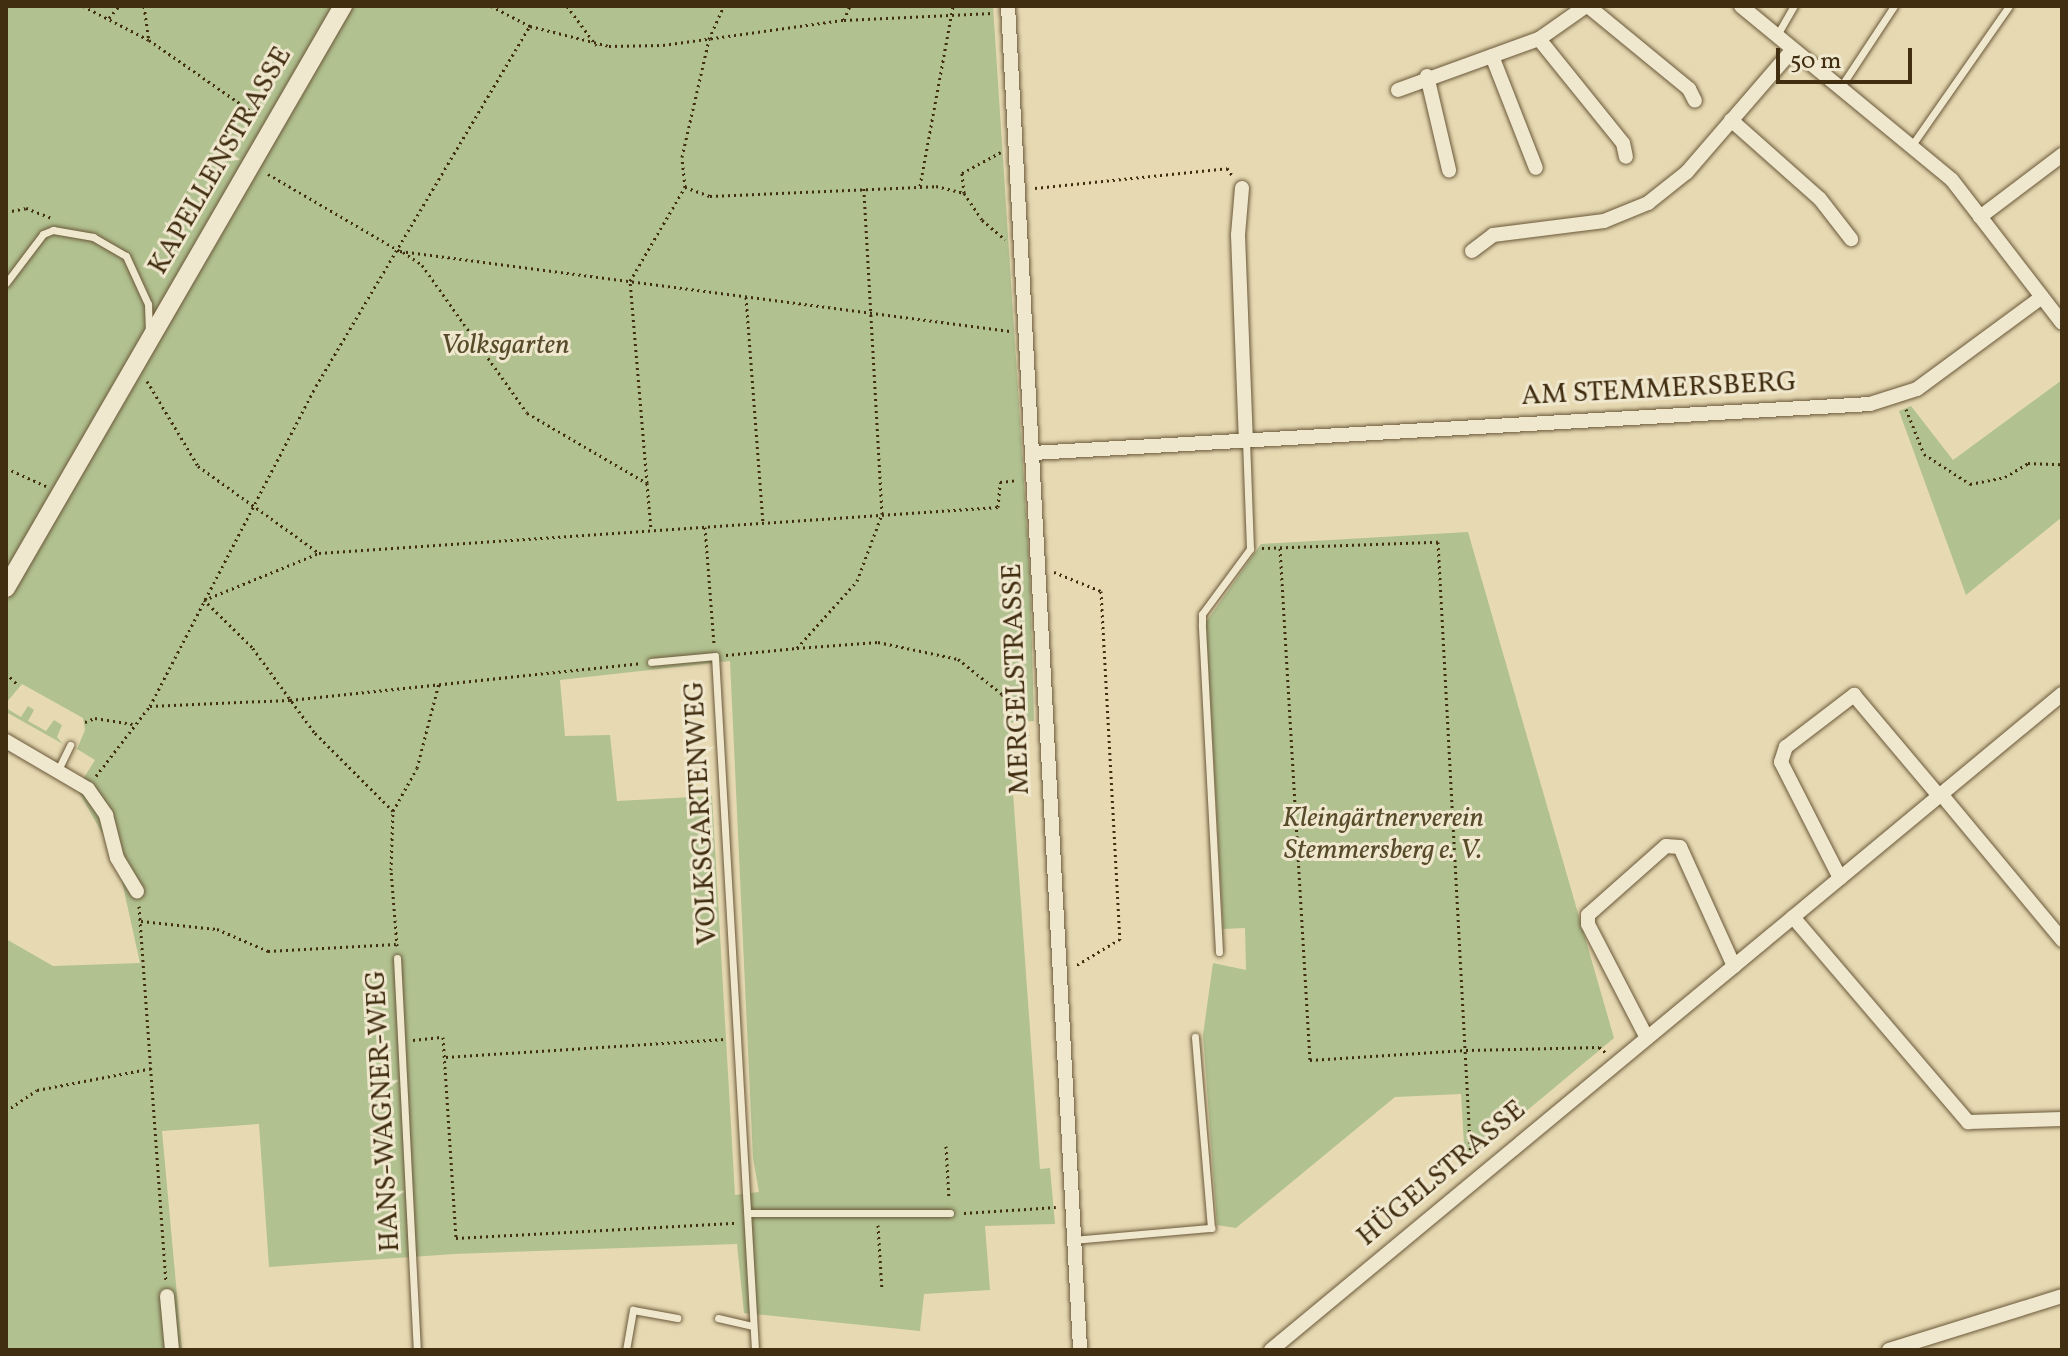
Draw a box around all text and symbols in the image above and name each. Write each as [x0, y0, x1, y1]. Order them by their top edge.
scale bar [1780, 32, 1916, 82]
street label: KAPELLENSTRASSE [142, 41, 300, 281]
text: 50 m [1790, 45, 1842, 79]
park label: Volksgarten [440, 329, 570, 363]
street label: AM STEMMERSBERG [1520, 366, 1798, 414]
street label: MERGELSTRASSE [996, 563, 1038, 795]
street label: VOLKSGARTENWEG [678, 680, 726, 946]
park label: Kleingärtnerverein Stemmersberg e. V. [1282, 802, 1484, 868]
street label: HANS-WAGNER-WEG [360, 969, 408, 1253]
street label: HÜGELSTRASSE [1351, 1094, 1533, 1254]

